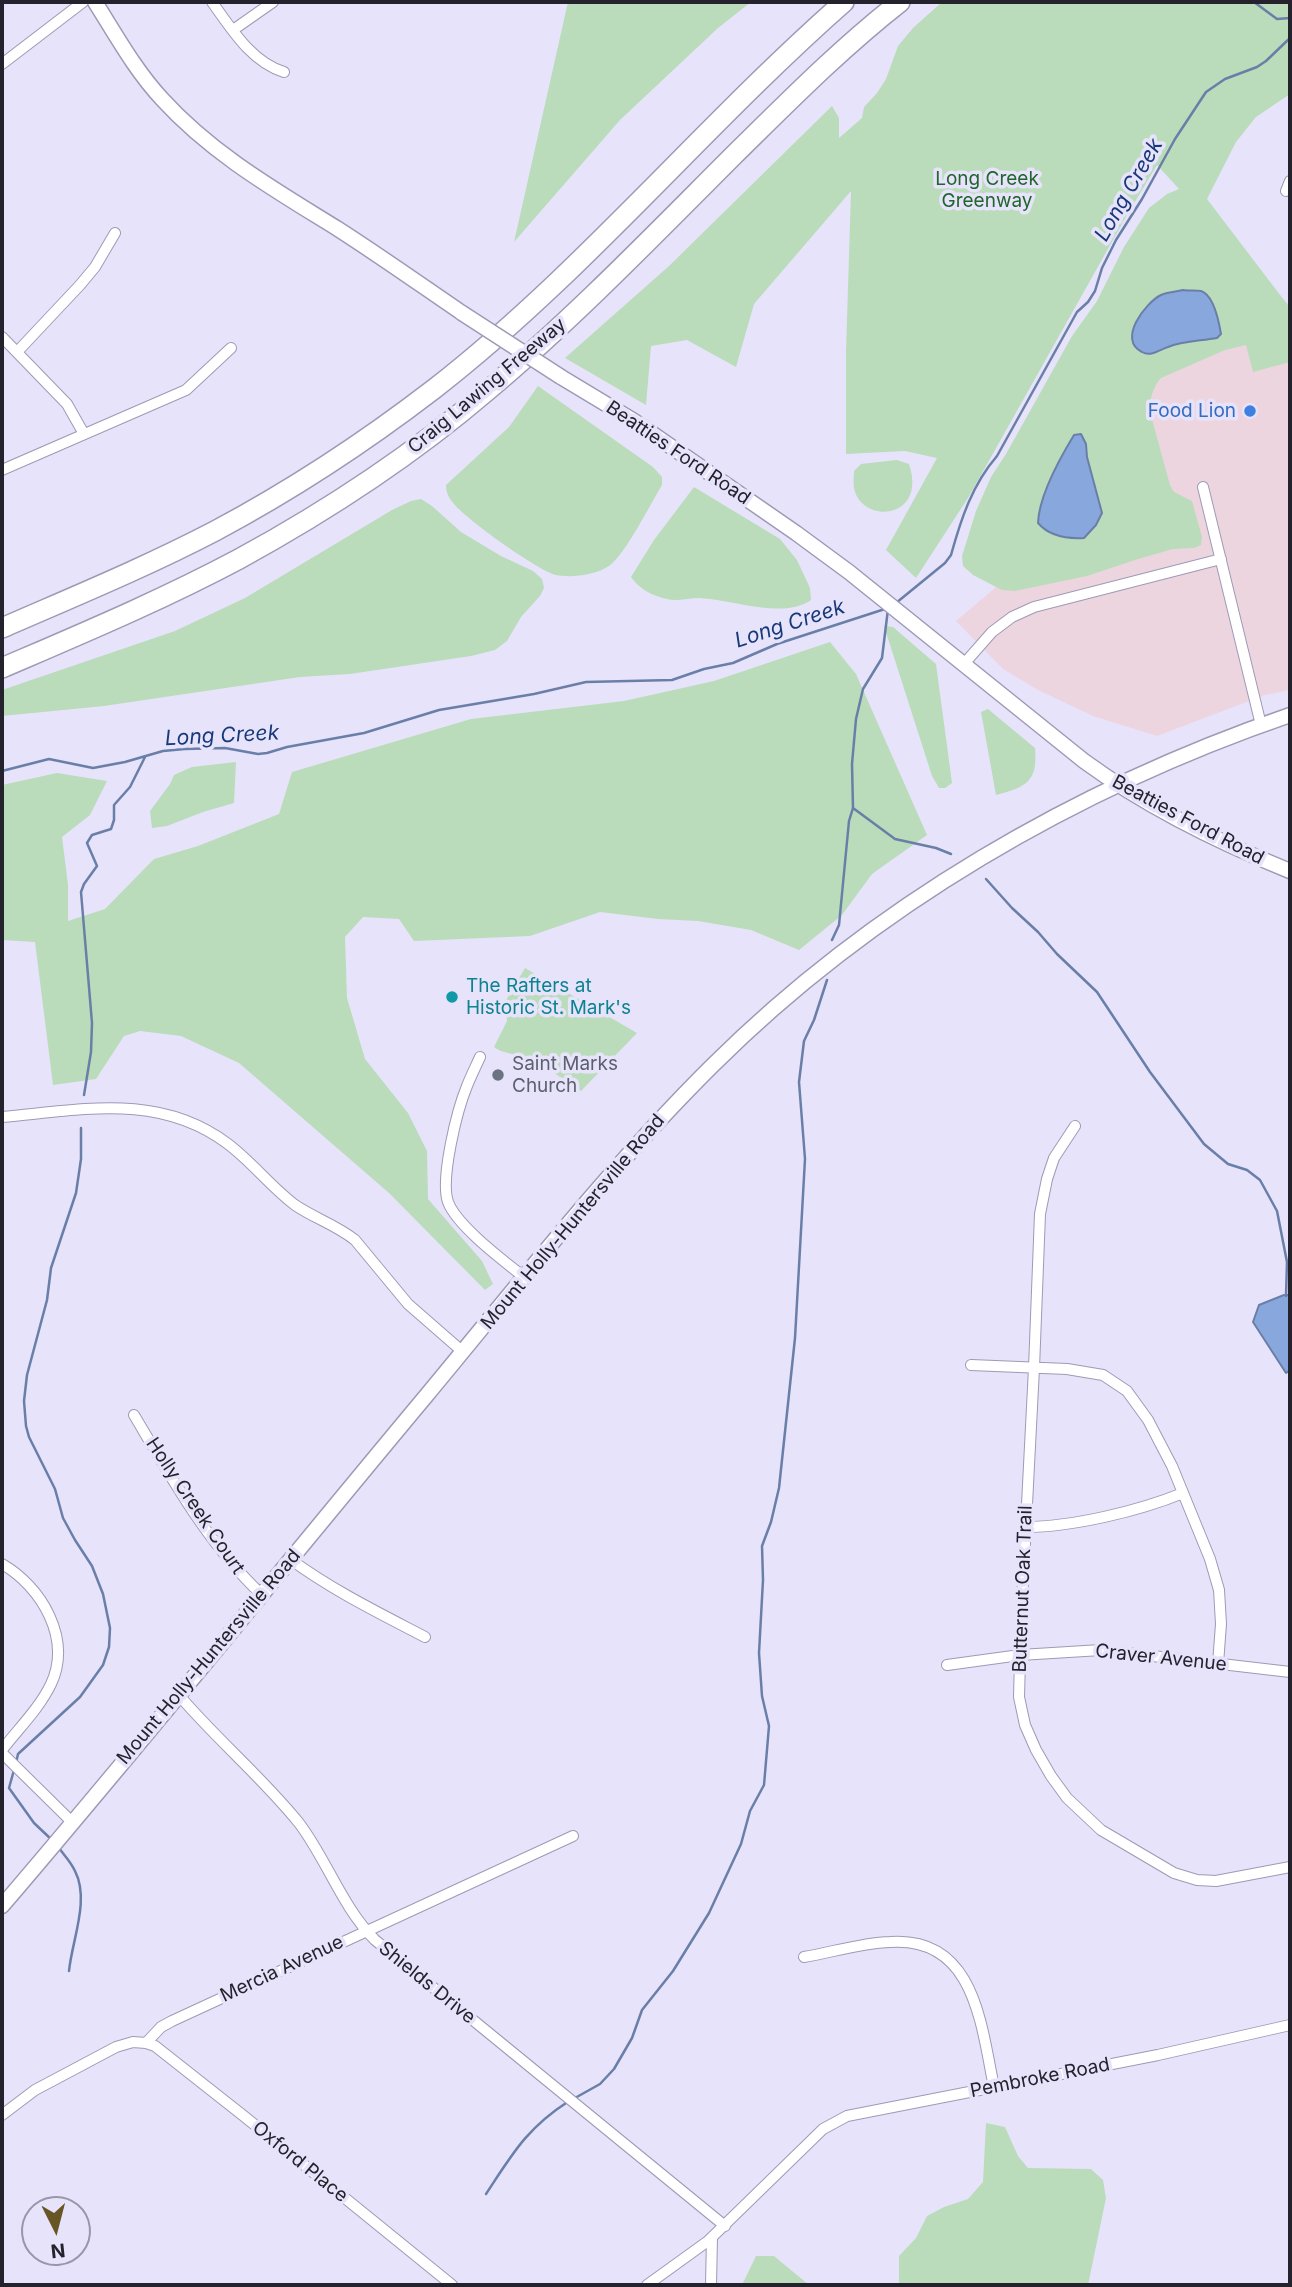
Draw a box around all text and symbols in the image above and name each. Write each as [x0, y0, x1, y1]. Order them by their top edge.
water label: Long Creek [1090, 134, 1168, 246]
park label: Long Creek Greenway [935, 168, 1039, 212]
street label: Craig Lawing Freeway [403, 313, 571, 459]
street label: Beatties Ford Road [602, 396, 754, 510]
place label: Food Lion [1148, 400, 1236, 422]
marker: Food Lion [1242, 403, 1258, 419]
water label: Long Creek [732, 594, 848, 654]
water label: Long Creek [164, 720, 280, 752]
street label: Beatties Ford Road [1108, 770, 1268, 870]
place label: The Rafters at Historic St. Mark's [466, 975, 631, 1019]
marker: The Rafters at Historic St. Mark's [444, 989, 460, 1005]
place label: Saint Marks Church [512, 1053, 618, 1097]
marker: Saint Marks Church [490, 1067, 506, 1083]
street label: Mount Holly-Huntersville Road [476, 1110, 670, 1334]
street label: Holly Creek Court [141, 1433, 249, 1579]
street label: Butternut Oak Trail [1009, 1505, 1037, 1673]
street label: Mount Holly-Huntersville Road [112, 1545, 306, 1769]
street label: Craver Avenue [1094, 1640, 1228, 1676]
street label: Mercia Avenue [217, 1931, 347, 2007]
street label: Shields Drive [374, 1937, 480, 2029]
street label: Pembroke Road [968, 2053, 1112, 2103]
street label: Oxford Place [248, 2117, 352, 2207]
north arrow [21, 2196, 91, 2266]
text: N [50, 2238, 66, 2263]

